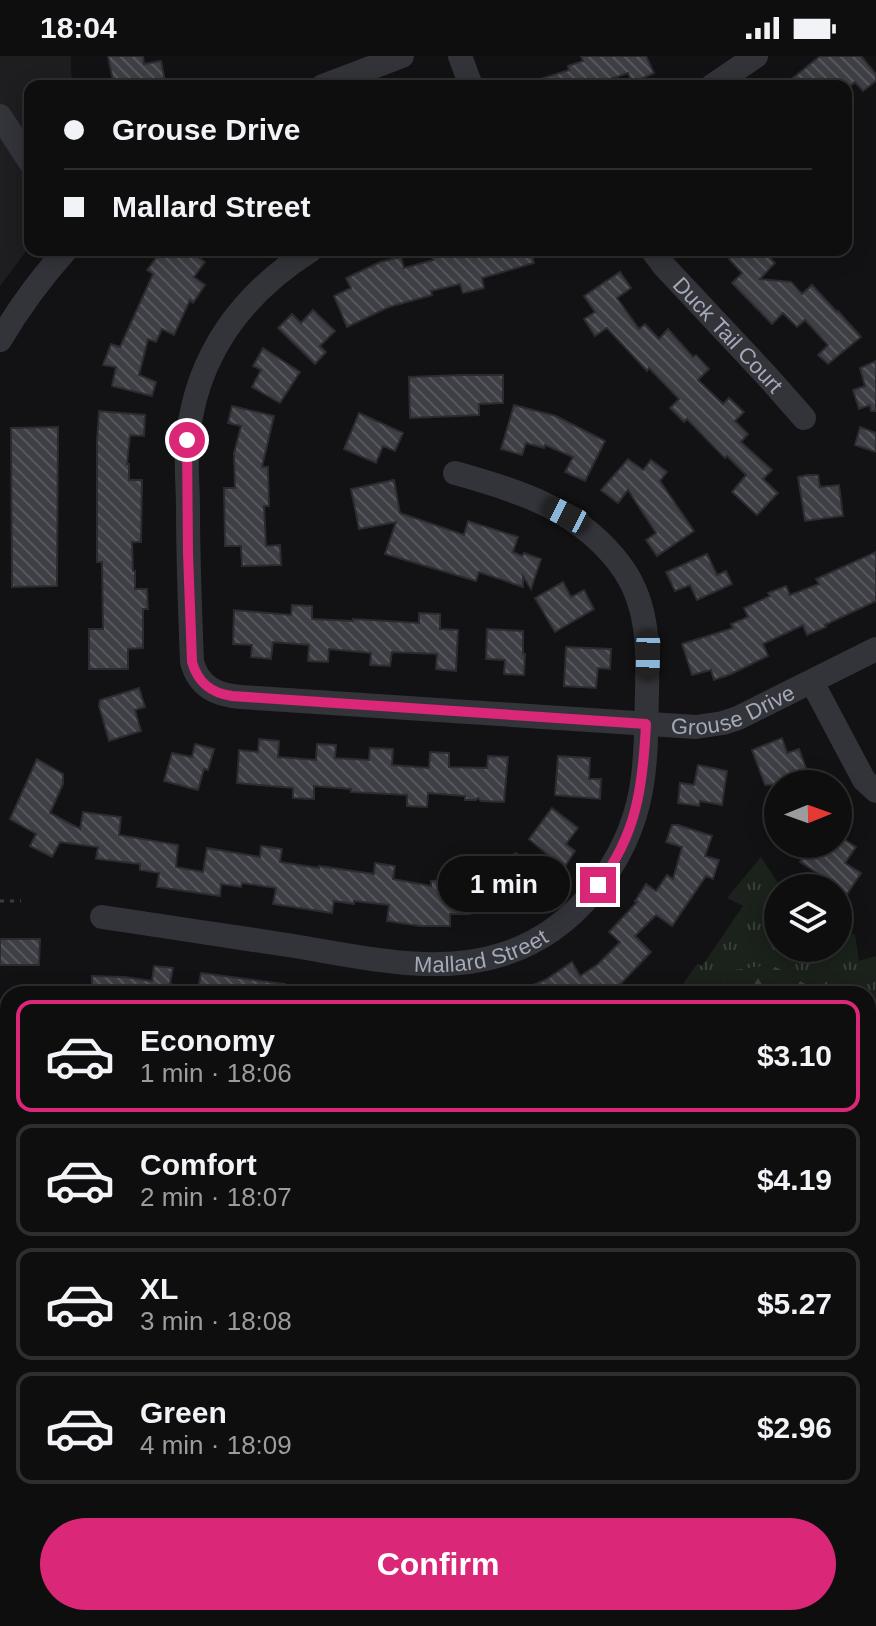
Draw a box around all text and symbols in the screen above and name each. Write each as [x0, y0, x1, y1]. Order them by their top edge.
text: 18:04 [40, 11, 117, 44]
text: Grouse Drive [112, 113, 300, 146]
text: Mallard Street [112, 190, 310, 223]
street label: Duck Tail Court [668, 272, 788, 398]
route start [169, 422, 205, 458]
car [539, 493, 593, 537]
car [636, 631, 660, 679]
street label: Grouse Drive [670, 680, 799, 740]
north arrow [764, 770, 852, 858]
map controls [764, 770, 852, 962]
callout: 1 min [438, 857, 570, 913]
route end [580, 867, 616, 903]
text: 1 min [470, 869, 538, 899]
button: layers [764, 874, 852, 962]
street label: Mallard Street [414, 924, 552, 977]
icon: car [44, 1020, 116, 1092]
text: Economy [140, 1024, 275, 1057]
text: $3.10 [757, 1039, 832, 1072]
text: 1 min · 18:06 [140, 1058, 292, 1088]
icon: car [44, 1144, 116, 1216]
text: Comfort [140, 1148, 257, 1181]
text: $4.19 [757, 1163, 832, 1196]
text: 2 min · 18:07 [140, 1182, 292, 1212]
icon: car [44, 1268, 116, 1340]
text: XL [140, 1272, 178, 1305]
text: $5.27 [757, 1287, 832, 1320]
text: 3 min · 18:08 [140, 1306, 292, 1336]
icon: car [44, 1392, 116, 1464]
text: Green [140, 1396, 227, 1429]
text: $2.96 [757, 1411, 832, 1444]
text: 4 min · 18:09 [140, 1430, 292, 1460]
button: Confirm [40, 1518, 836, 1610]

